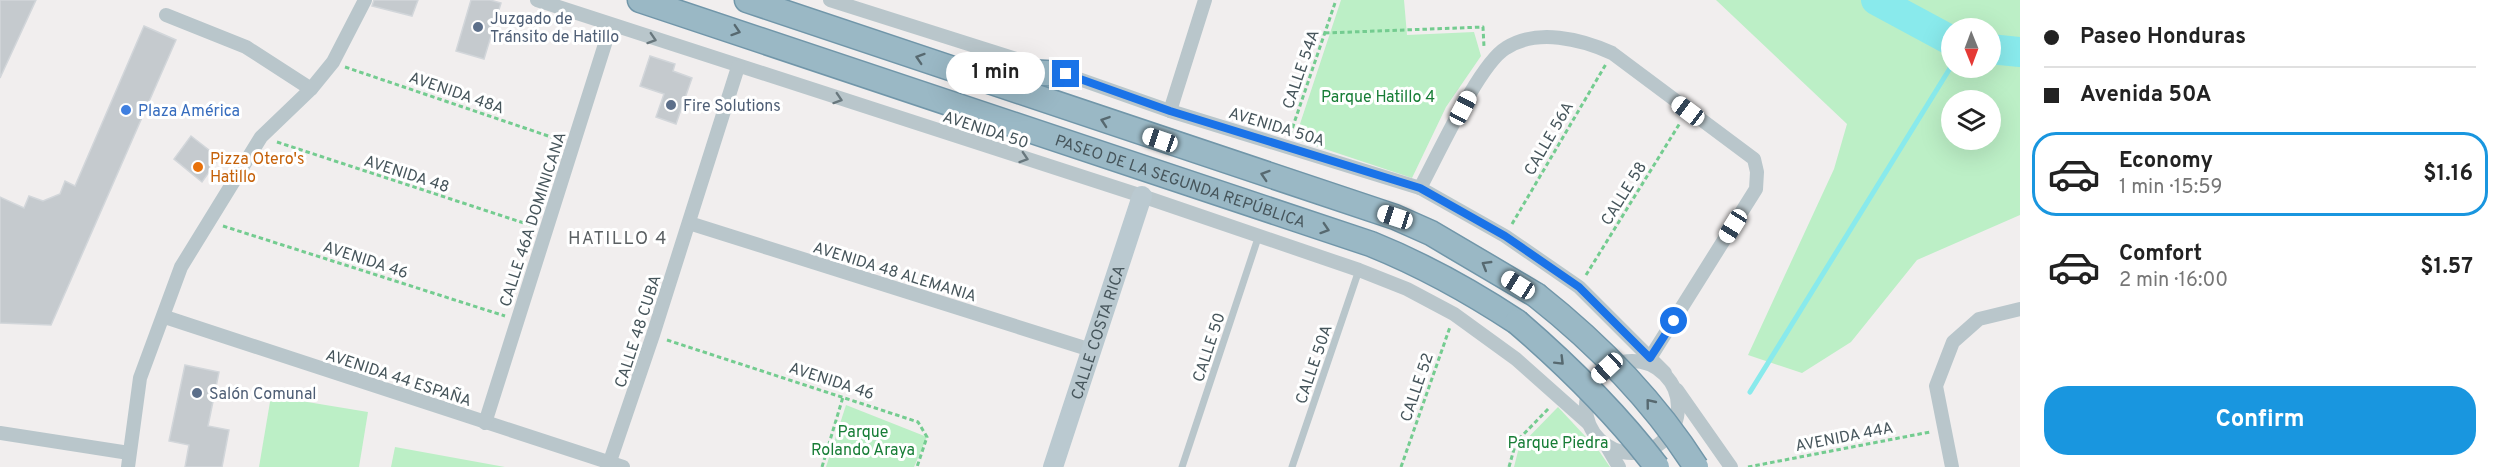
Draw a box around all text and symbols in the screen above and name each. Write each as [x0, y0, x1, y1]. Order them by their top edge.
place label: Juzgado de Tránsito de Hatillo [490, 10, 619, 48]
north arrow [1941, 18, 2001, 78]
map controls [1941, 18, 2001, 150]
marker: Juzgado de Tránsito de Hatillo [471, 20, 485, 34]
one-way arrow [730, 24, 741, 37]
text: Paseo Honduras [2080, 24, 2246, 51]
street label: CALLE 54A [1279, 27, 1325, 112]
one-way arrow [646, 32, 657, 44]
one-way arrow [915, 52, 926, 65]
callout: 1 min [946, 53, 1045, 95]
text: 1 min [971, 60, 1020, 86]
route end [1052, 60, 1079, 87]
street label: AVENIDA 48A [406, 68, 507, 120]
text: Avenida 50A [2080, 82, 2212, 109]
park label: Parque Hatillo 4 [1321, 88, 1435, 108]
car [1447, 88, 1479, 128]
button: layers [1941, 90, 2001, 150]
one-way arrow [832, 92, 843, 104]
car [1668, 93, 1708, 129]
place label: Fire Solutions [683, 97, 781, 117]
marker: Fire Solutions [664, 98, 678, 112]
street label: CALLE 56A [1521, 98, 1579, 179]
place label: Plaza América [138, 102, 240, 122]
marker: Plaza América [119, 103, 133, 117]
street label: AVENIDA 50A [1226, 104, 1327, 152]
street label: AVENIDA 50 [940, 108, 1031, 154]
one-way arrow [1100, 115, 1111, 128]
car [1140, 126, 1180, 154]
street label: CALLE 46A DOMINICANA [496, 129, 572, 310]
street label: PASEO DE LA SEGUNDA REPÚBLICA [1052, 131, 1308, 234]
icon: car [2047, 147, 2101, 201]
text: Economy [2119, 148, 2213, 175]
place label: Pizza Otero's Hatillo [210, 150, 305, 188]
one-way arrow [1018, 151, 1029, 163]
street label: AVENIDA 48 [361, 152, 452, 198]
street label: CALLE 58 [1597, 158, 1652, 230]
marker: Pizza Otero's Hatillo [191, 160, 205, 174]
text: $1.16 [2423, 161, 2473, 188]
one-way arrow [1260, 169, 1271, 182]
text: 1 min · 15:59 [2119, 175, 2222, 201]
car [1375, 203, 1415, 231]
car [1716, 206, 1750, 246]
one-way arrow [1319, 222, 1330, 235]
district label: HATILLO 4 [568, 228, 668, 251]
street label: AVENIDA 46 [320, 238, 411, 284]
street label: AVENIDA 48 ALEMANIA [810, 238, 979, 307]
icon: car [2047, 240, 2101, 294]
text: Comfort [2119, 241, 2202, 268]
text: $1.57 [2420, 254, 2473, 281]
one-way arrow [1482, 260, 1492, 272]
street label: CALLE COSTA RICA [1068, 263, 1131, 403]
car [1498, 268, 1538, 302]
text: 2 min · 16:00 [2119, 268, 2228, 294]
street label: CALLE 48 CUBA [611, 273, 667, 391]
route start [1660, 307, 1687, 334]
street label: CALLE 50 [1189, 310, 1231, 385]
street label: CALLE 50A [1292, 322, 1338, 407]
street label: AVENIDA 44 ESPAÑA [323, 343, 475, 412]
car [1588, 349, 1626, 387]
street label: CALLE 52 [1397, 351, 1439, 425]
one-way arrow [1553, 353, 1564, 364]
street label: AVENIDA 46 [786, 359, 877, 405]
place label: Salón Comunal [209, 385, 317, 405]
marker: Salón Comunal [190, 386, 204, 400]
button: Confirm [2044, 386, 2476, 455]
one-way arrow [1646, 398, 1657, 409]
street label: AVENIDA 44A [1794, 419, 1895, 457]
park label: Parque Rolando Araya [811, 423, 915, 461]
park label: Parque Piedra [1508, 434, 1608, 454]

